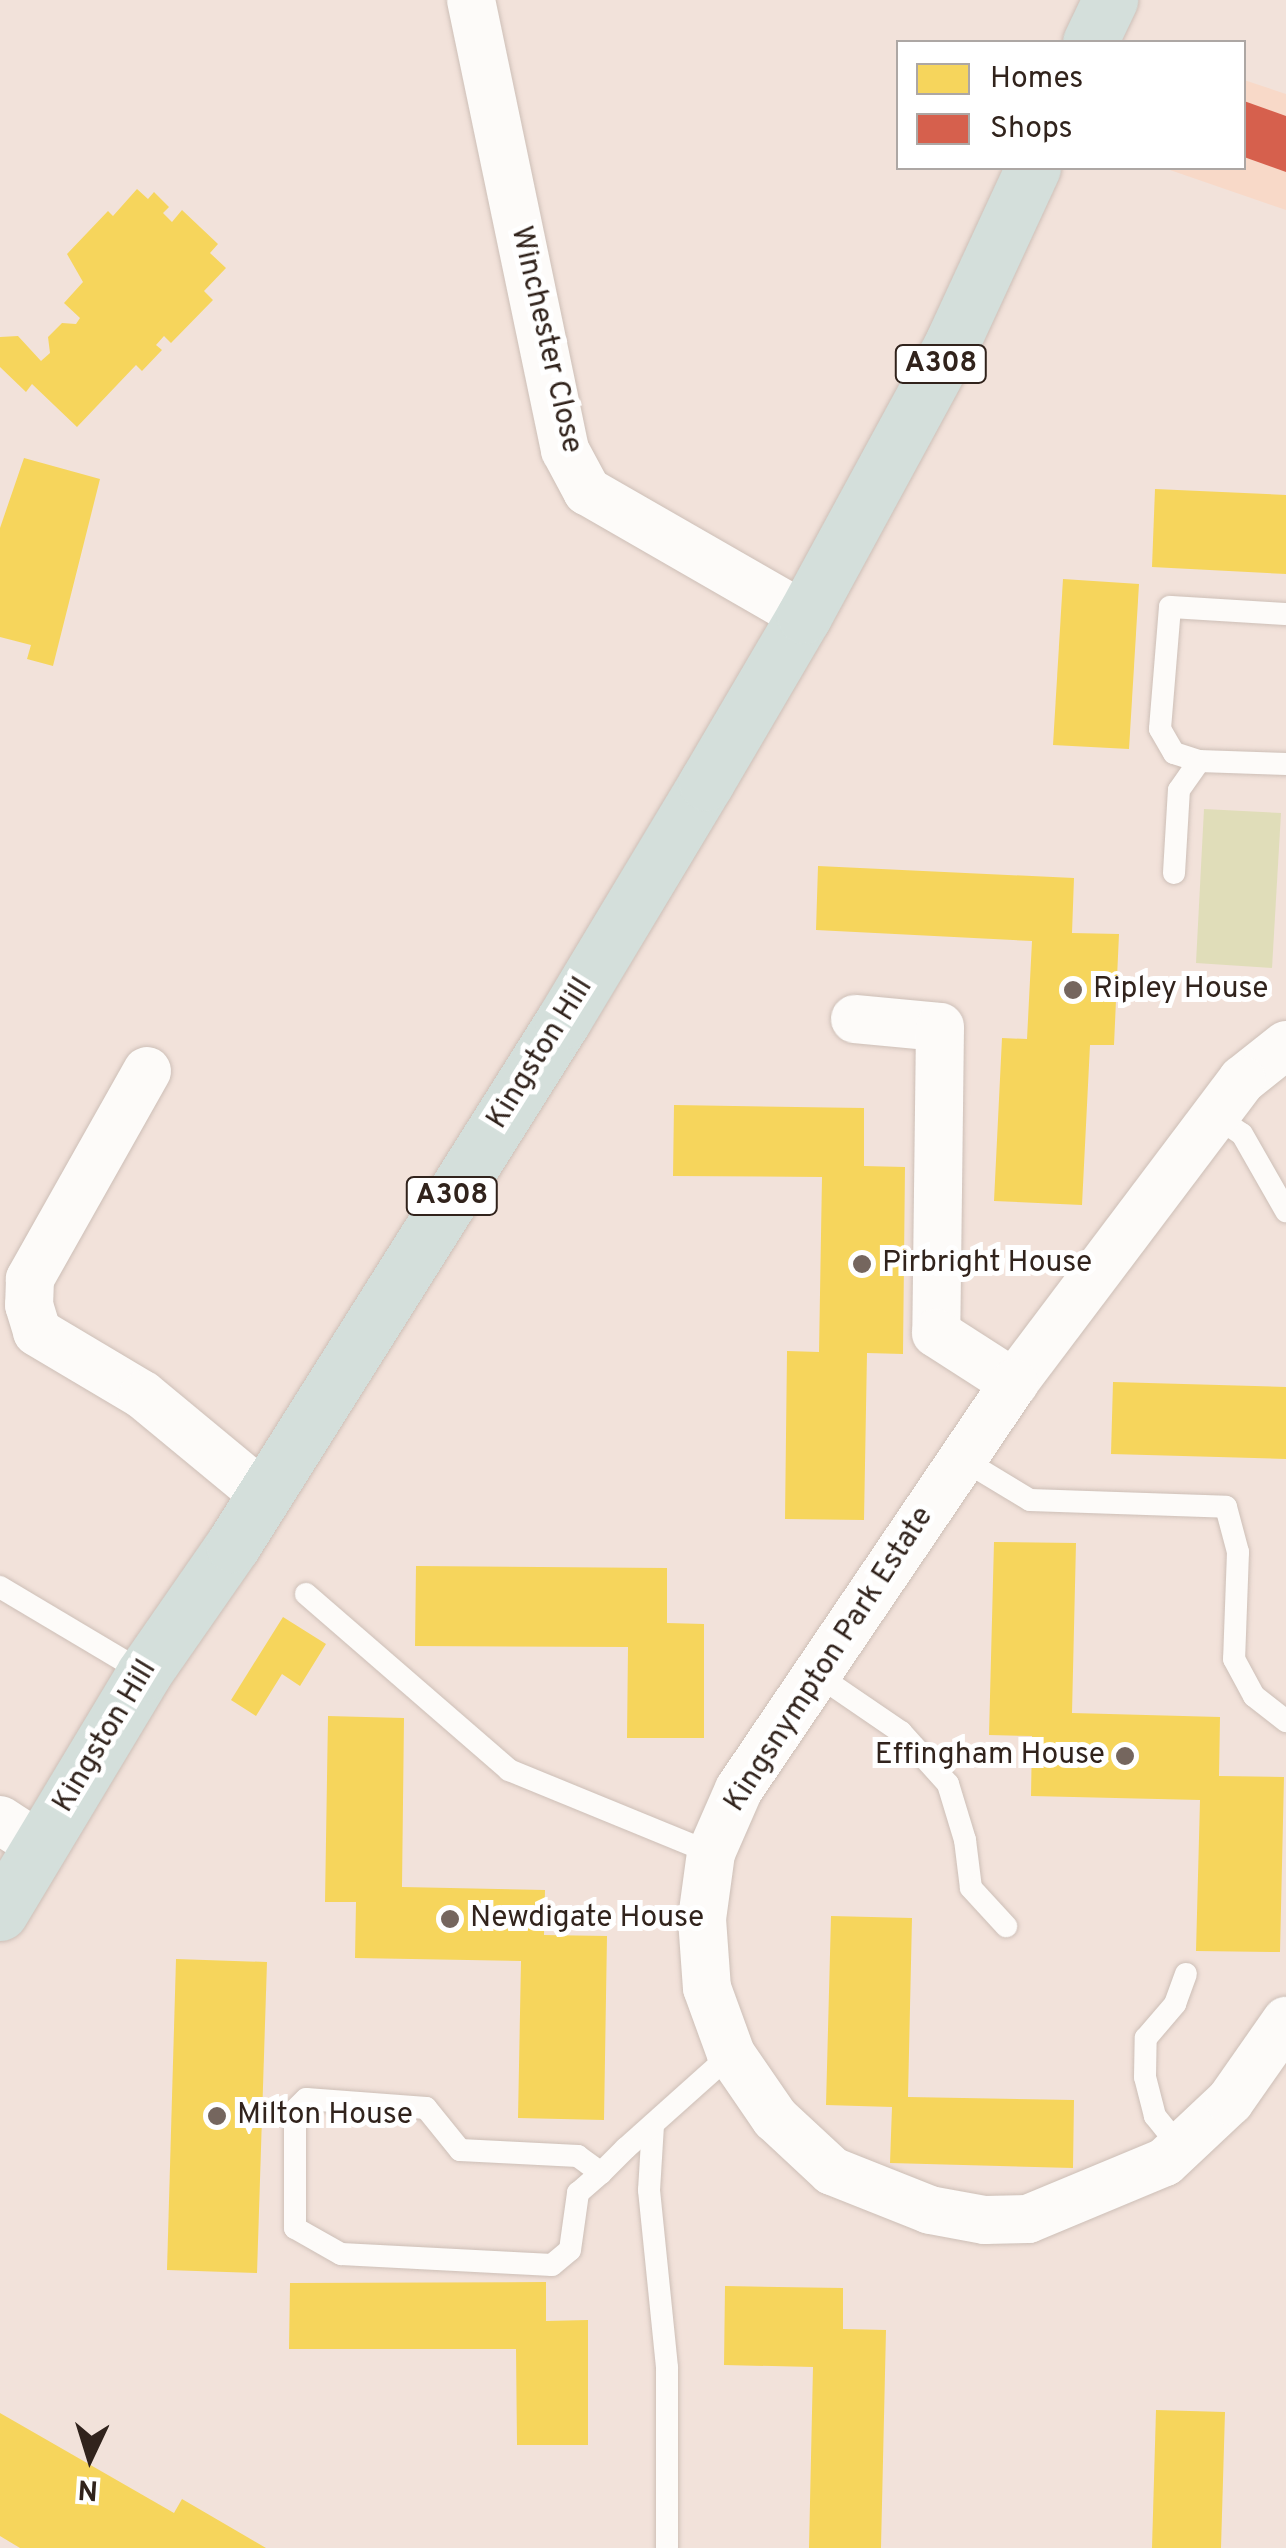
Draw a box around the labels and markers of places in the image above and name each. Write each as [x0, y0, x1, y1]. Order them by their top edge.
place label: Ripley House [1093, 972, 1268, 1008]
marker: Ripley House [1062, 979, 1084, 1001]
place label: Pirbright House [882, 1246, 1092, 1282]
marker: Pirbright House [851, 1253, 873, 1275]
place label: Effingham House [875, 1738, 1105, 1774]
marker: Effingham House [1114, 1745, 1136, 1767]
place label: Newdigate House [470, 1901, 704, 1937]
marker: Newdigate House [439, 1908, 461, 1930]
place label: Milton House [237, 2098, 413, 2134]
marker: Milton House [206, 2105, 228, 2127]

